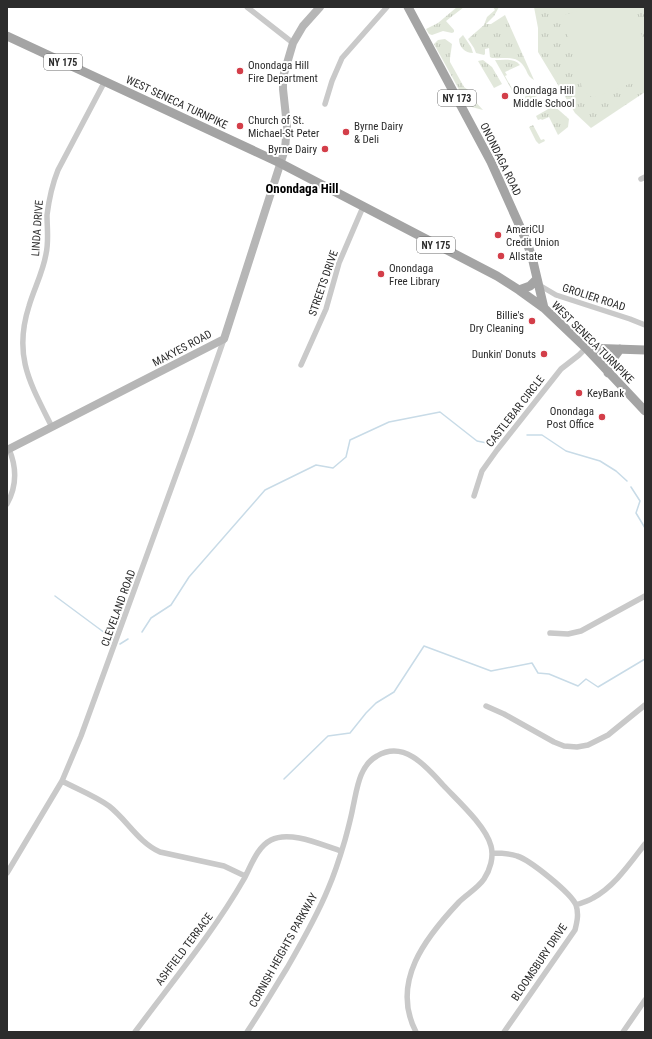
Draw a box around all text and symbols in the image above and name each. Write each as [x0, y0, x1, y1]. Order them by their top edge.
road number: NY 175 [44, 54, 82, 70]
place label: Onondaga Hill Fire Department [248, 59, 318, 85]
marker: Onondaga Hill Fire Department [235, 66, 245, 76]
street label: WEST SENECA TURNPIKE [124, 73, 230, 132]
place label: Onondaga Hill Middle School [513, 84, 575, 110]
road number: NY 173 [438, 90, 476, 106]
marker: Onondaga Hill Middle School [500, 91, 510, 101]
place label: Church of St. Michael-St Peter [248, 114, 320, 140]
place label: Byrne Dairy & Deli [354, 120, 403, 146]
marker: Church of St. Michael-St Peter [235, 121, 245, 131]
street label: ONONDAGA ROAD [477, 121, 524, 198]
marker: Byrne Dairy & Deli [341, 127, 351, 137]
place label: Byrne Dairy [268, 143, 317, 156]
marker: Byrne Dairy [320, 144, 330, 154]
district label: Onondaga Hill [265, 181, 339, 196]
street label: LINDA DRIVE [29, 199, 46, 257]
place label: AmeriCU Credit Union [506, 223, 559, 249]
marker: AmeriCU Credit Union [493, 230, 503, 240]
road number: NY 175 [417, 237, 455, 253]
street label: STREETS DRIVE [306, 248, 341, 318]
place label: Allstate [509, 250, 542, 263]
marker: Allstate [496, 251, 506, 261]
place label: Onondaga Free Library [389, 262, 440, 288]
marker: Onondaga Free Library [376, 269, 386, 279]
street label: GROLIER ROAD [561, 281, 627, 314]
street label: WEST SENECA TURNPIKE [549, 299, 637, 386]
place label: Billie's Dry Cleaning [469, 309, 524, 335]
marker: Billie's Dry Cleaning [527, 316, 537, 326]
street label: MAKYES ROAD [150, 327, 214, 369]
place label: Dunkin' Donuts [472, 348, 536, 361]
marker: Dunkin' Donuts [539, 349, 549, 359]
street label: CASTLEBAR CIRCLE [483, 373, 548, 450]
place label: KeyBank [587, 387, 624, 400]
marker: KeyBank [574, 388, 584, 398]
place label: Onondaga Post Office [547, 405, 594, 431]
marker: Onondaga Post Office [597, 412, 607, 422]
street label: CLEVELAND ROAD [99, 568, 138, 648]
street label: CORNISH HEIGHTS PARKWAY [247, 891, 320, 1010]
street label: ASHFIELD TERRACE [153, 910, 216, 988]
street label: BLOOMSBURY DRIVE [509, 921, 570, 1004]

